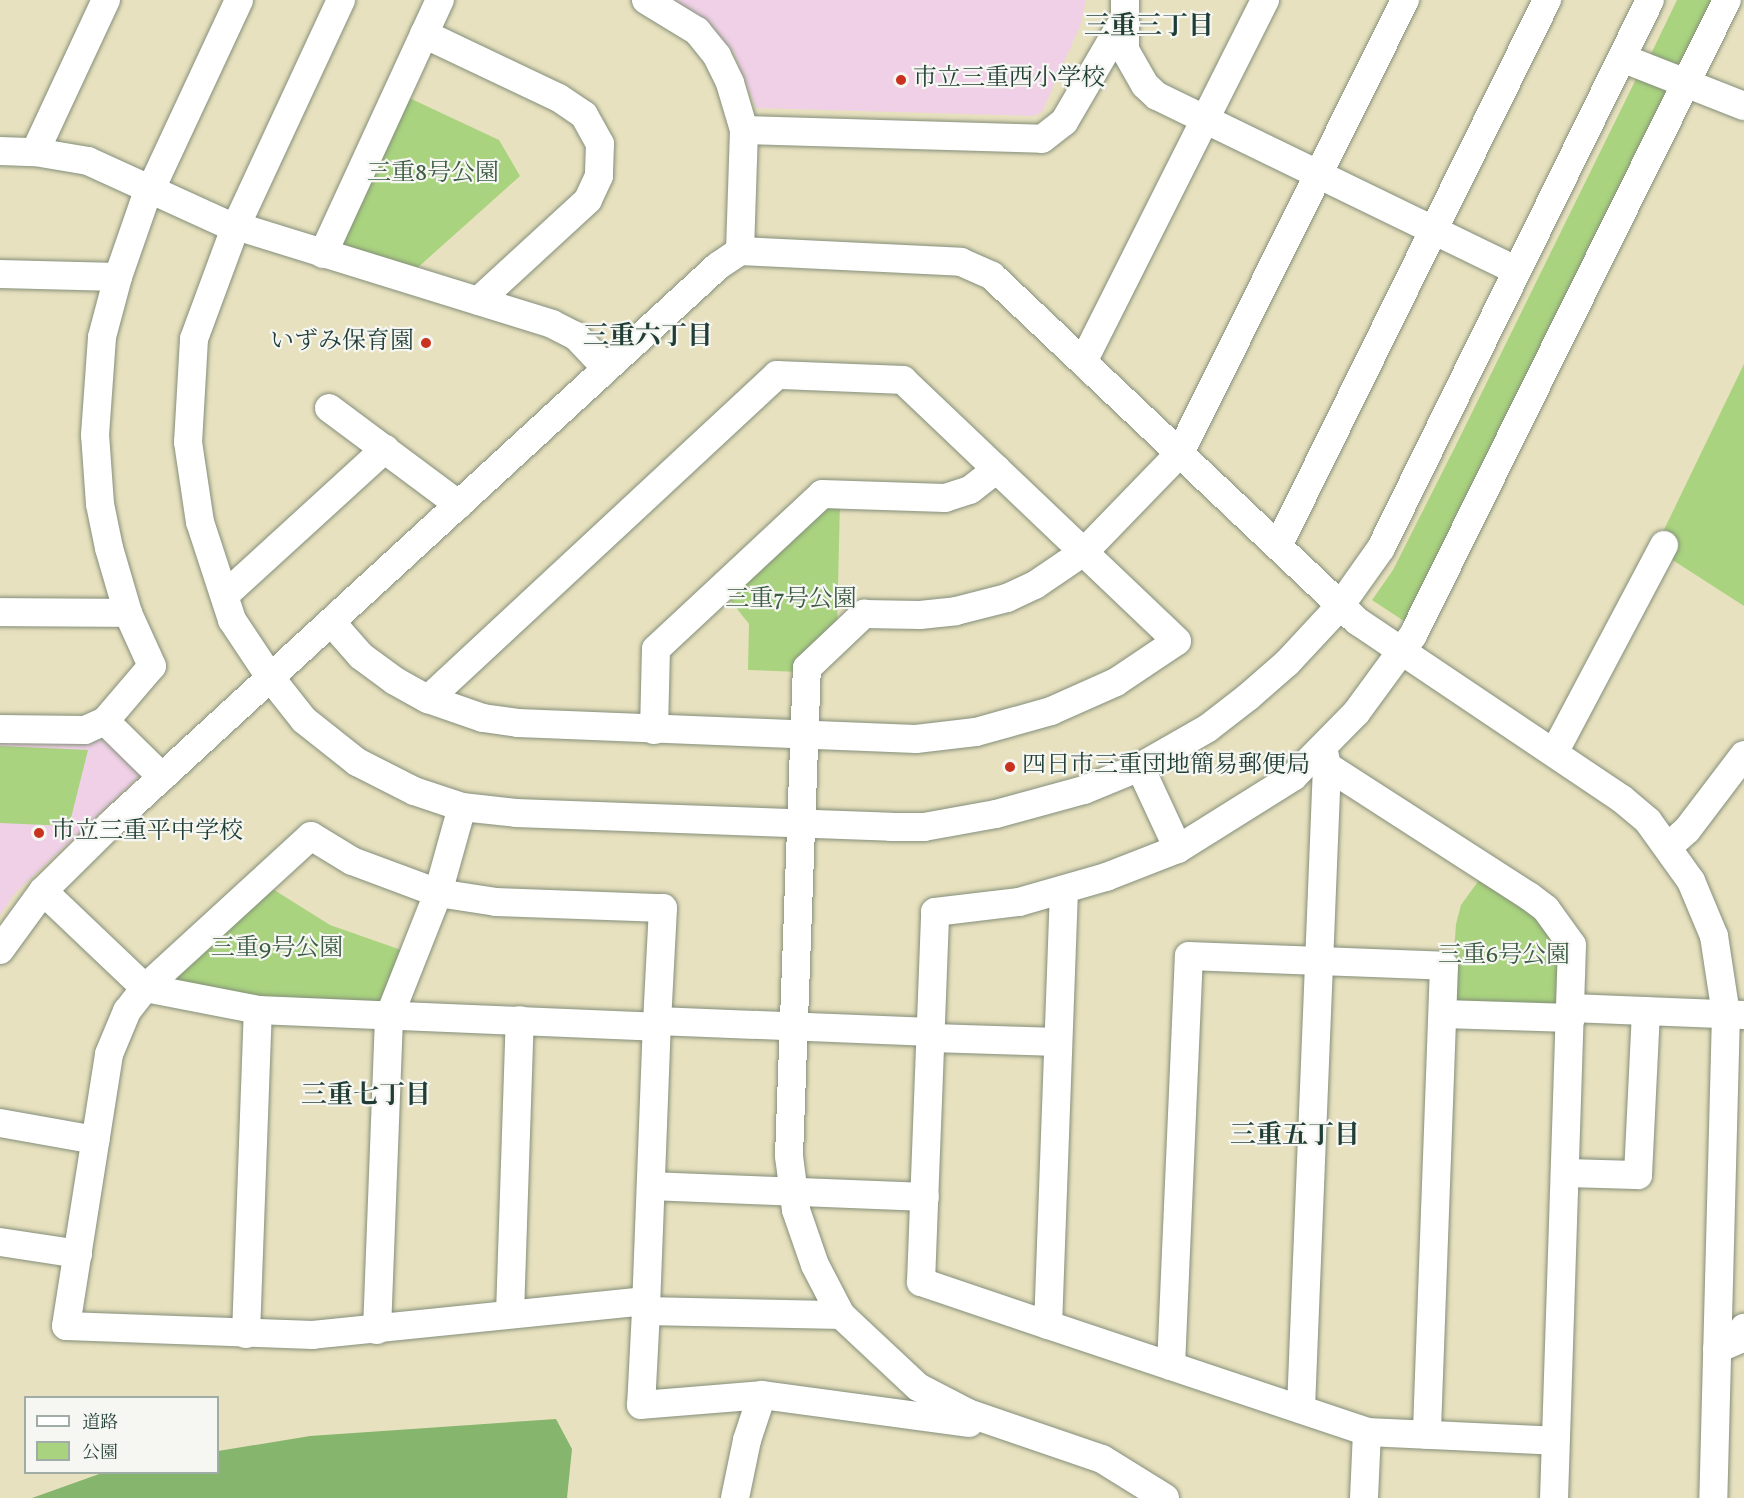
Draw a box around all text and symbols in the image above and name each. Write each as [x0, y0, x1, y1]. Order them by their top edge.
district label: 三重三丁目 [1084, 12, 1214, 44]
place label: 市立三重西小学校 [913, 66, 1105, 94]
marker: 市立三重西小学校 [894, 73, 908, 87]
park label: 三重8号公園 [367, 161, 499, 189]
district label: 三重六丁目 [583, 322, 713, 354]
place label: いずみ保育園 [270, 329, 414, 357]
marker: いずみ保育園 [419, 336, 433, 350]
park label: 三重7号公園 [725, 587, 857, 615]
place label: 四日市三重団地簡易郵便局 [1022, 753, 1310, 781]
marker: 四日市三重団地簡易郵便局 [1003, 760, 1017, 774]
place label: 市立三重平中学校 [51, 819, 243, 847]
marker: 市立三重平中学校 [32, 826, 46, 840]
park label: 三重9号公園 [211, 936, 343, 964]
park label: 三重6号公園 [1438, 943, 1570, 971]
district label: 三重七丁目 [301, 1081, 431, 1113]
district label: 三重五丁目 [1230, 1121, 1360, 1153]
legend [24, 1396, 219, 1474]
text: 道路 [82, 1411, 118, 1436]
text: 公園 [82, 1441, 118, 1466]

